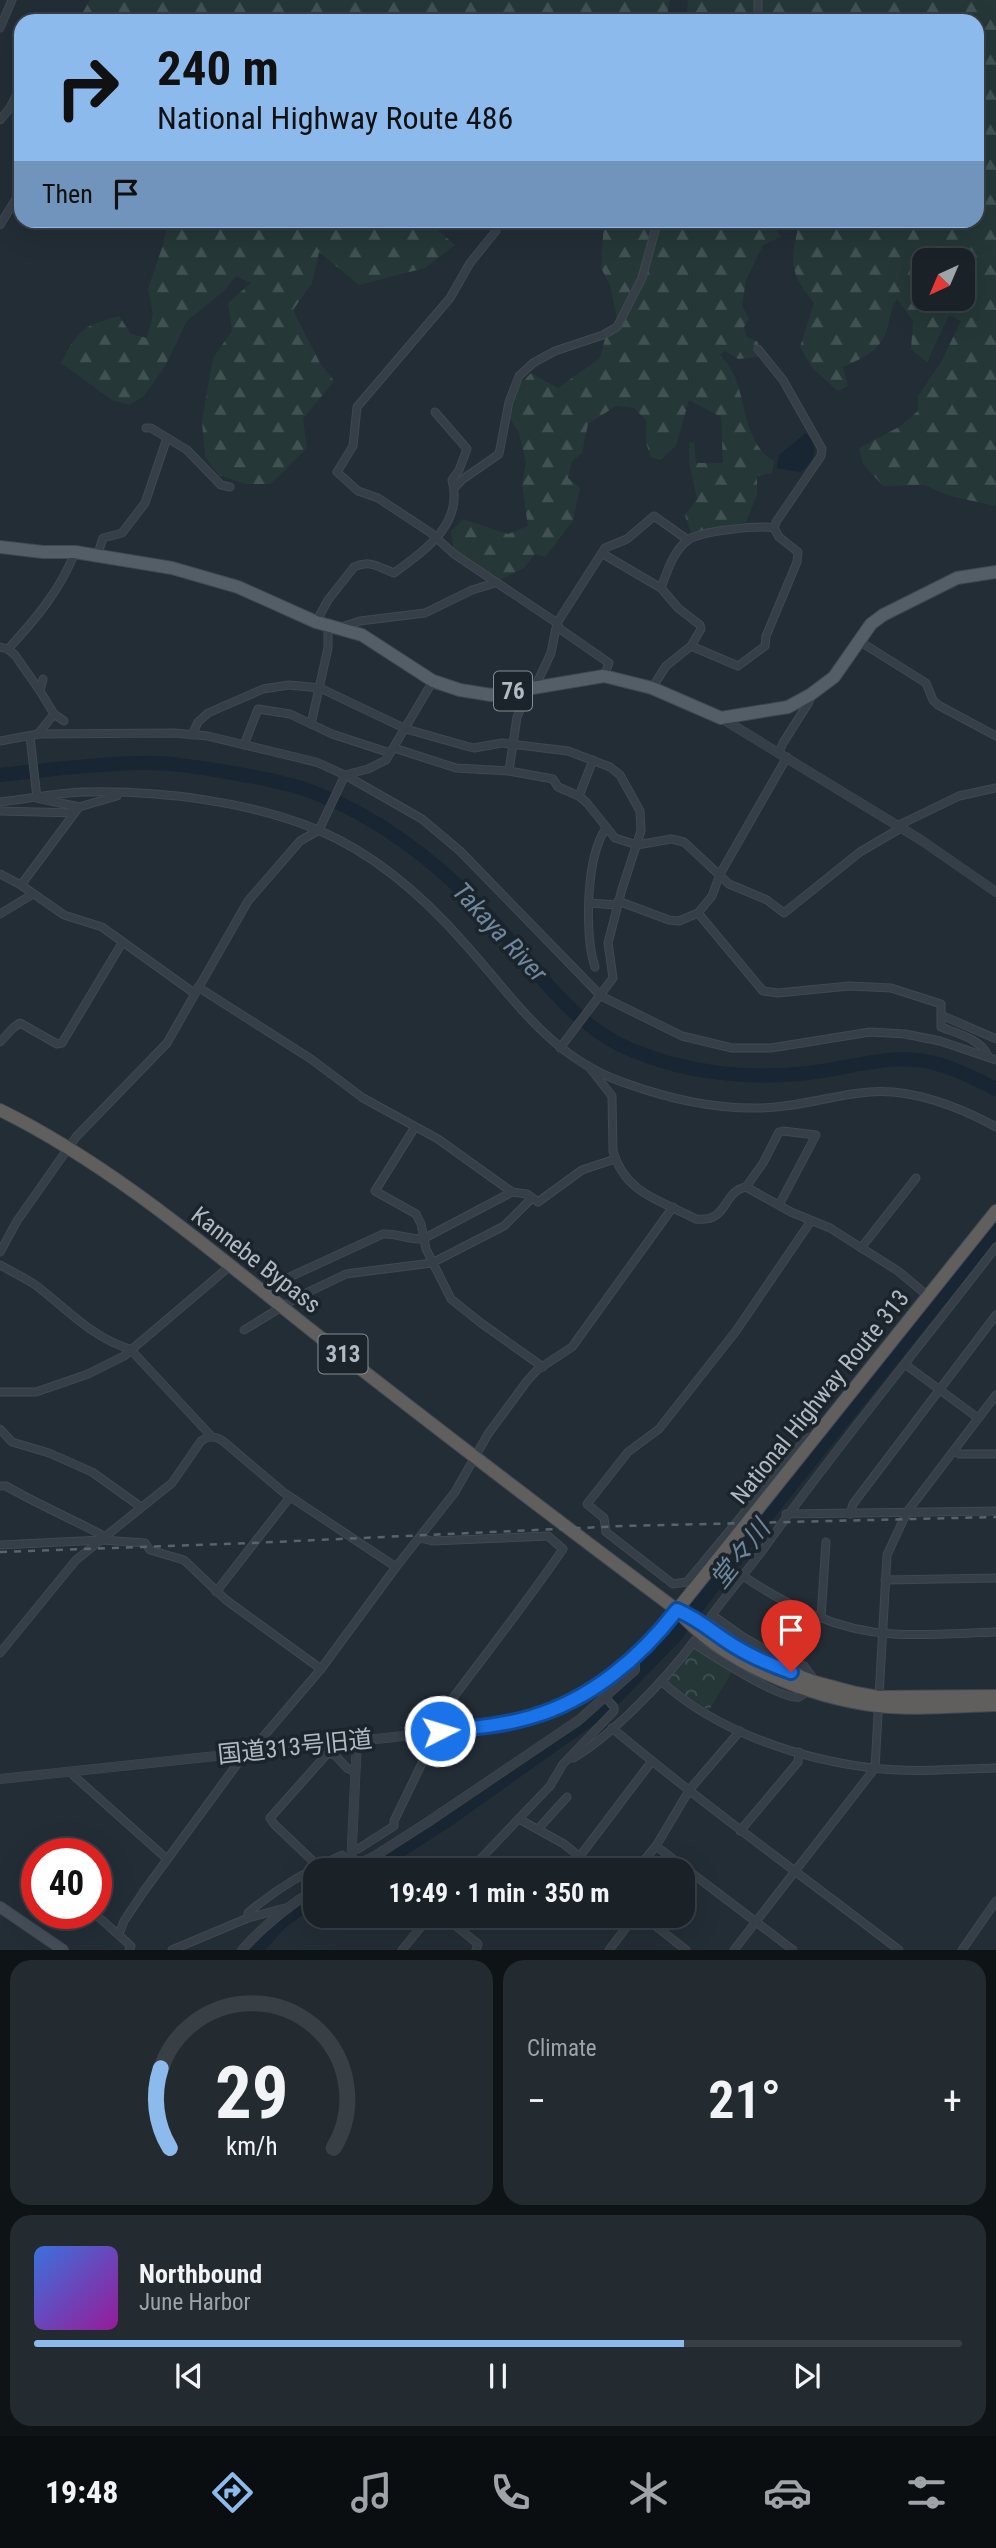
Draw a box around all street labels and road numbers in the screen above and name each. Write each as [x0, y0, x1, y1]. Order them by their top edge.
road number: 76 [494, 671, 532, 710]
street label: Kannebe Bypass [186, 1201, 326, 1319]
street label: National Highway Route 313 [725, 1284, 915, 1510]
road number: 313 [318, 1334, 368, 1373]
street label: 国道313号旧道 [216, 1725, 374, 1769]

